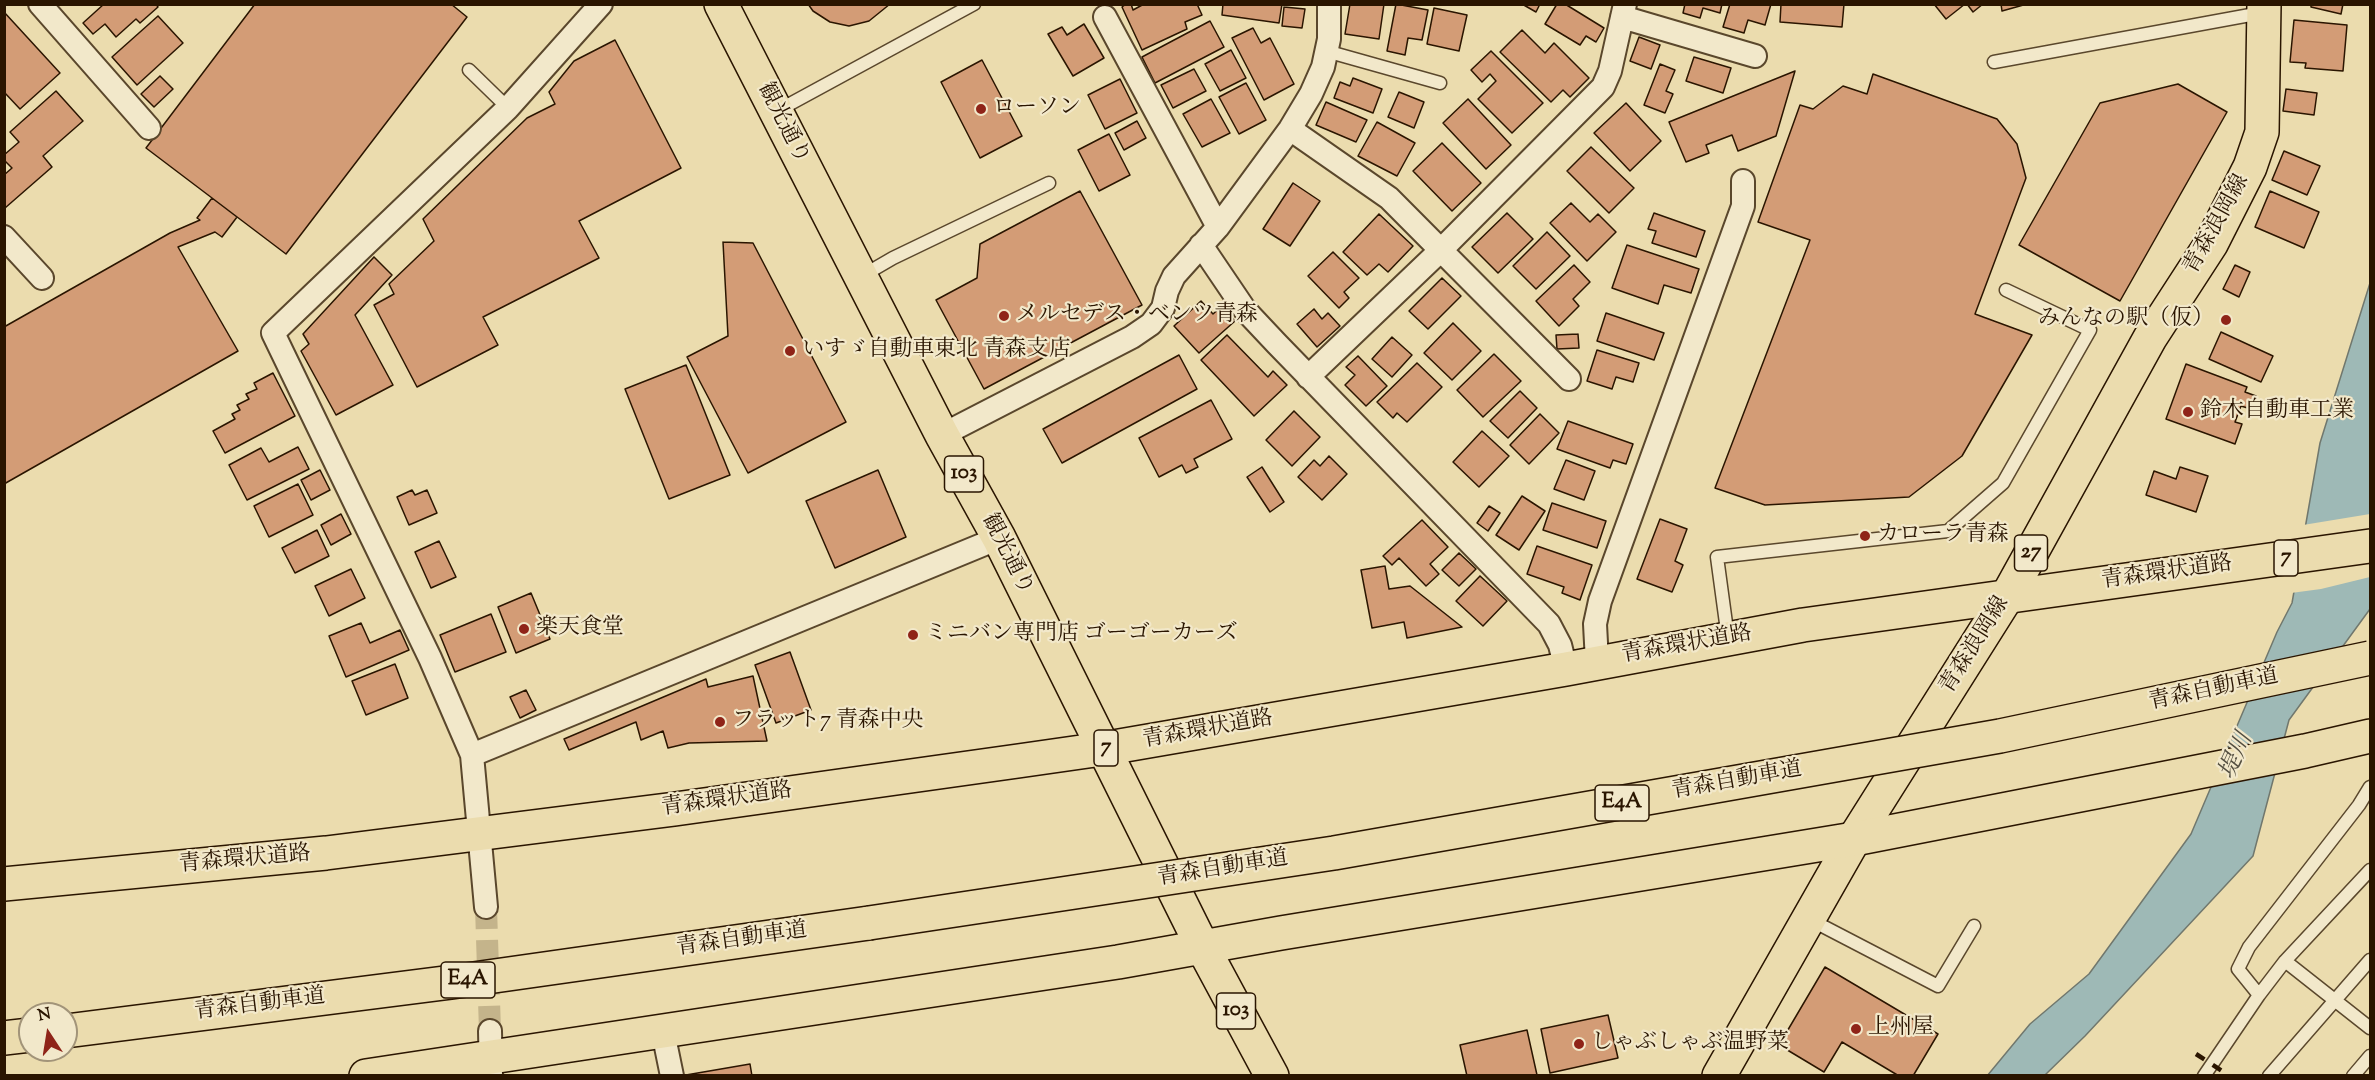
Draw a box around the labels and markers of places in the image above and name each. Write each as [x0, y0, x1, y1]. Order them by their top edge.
place label: ローソン [993, 96, 1081, 122]
marker: ローソン [974, 102, 988, 116]
place label: メルセデス・ベンツ青森 [1016, 303, 1258, 329]
place label: みんなの駅（仮） [2038, 307, 2214, 333]
marker: メルセデス・ベンツ青森 [997, 309, 1011, 323]
marker: みんなの駅（仮） [2219, 313, 2233, 327]
place label: いすゞ自動車東北 青森支店 [802, 338, 1071, 364]
marker: いすゞ自動車東北 青森支店 [783, 344, 797, 358]
place label: 鈴木自動車工業 [2200, 399, 2354, 425]
marker: 鈴木自動車工業 [2181, 405, 2195, 419]
place label: カローラ青森 [1877, 523, 2009, 549]
marker: カローラ青森 [1858, 529, 1872, 543]
place label: 楽天食堂 [536, 616, 624, 642]
marker: 楽天食堂 [517, 622, 531, 636]
place label: ミニバン専門店 ゴーゴーカーズ [925, 622, 1238, 648]
marker: ミニバン専門店 ゴーゴーカーズ [906, 628, 920, 642]
place label: フラット7 青森中央 [732, 709, 924, 735]
marker: フラット7 青森中央 [713, 715, 727, 729]
place label: 上州屋 [1868, 1016, 1934, 1042]
marker: 上州屋 [1849, 1022, 1863, 1036]
place label: しゃぶしゃぶ温野菜 [1591, 1031, 1789, 1057]
marker: しゃぶしゃぶ温野菜 [1572, 1037, 1586, 1051]

